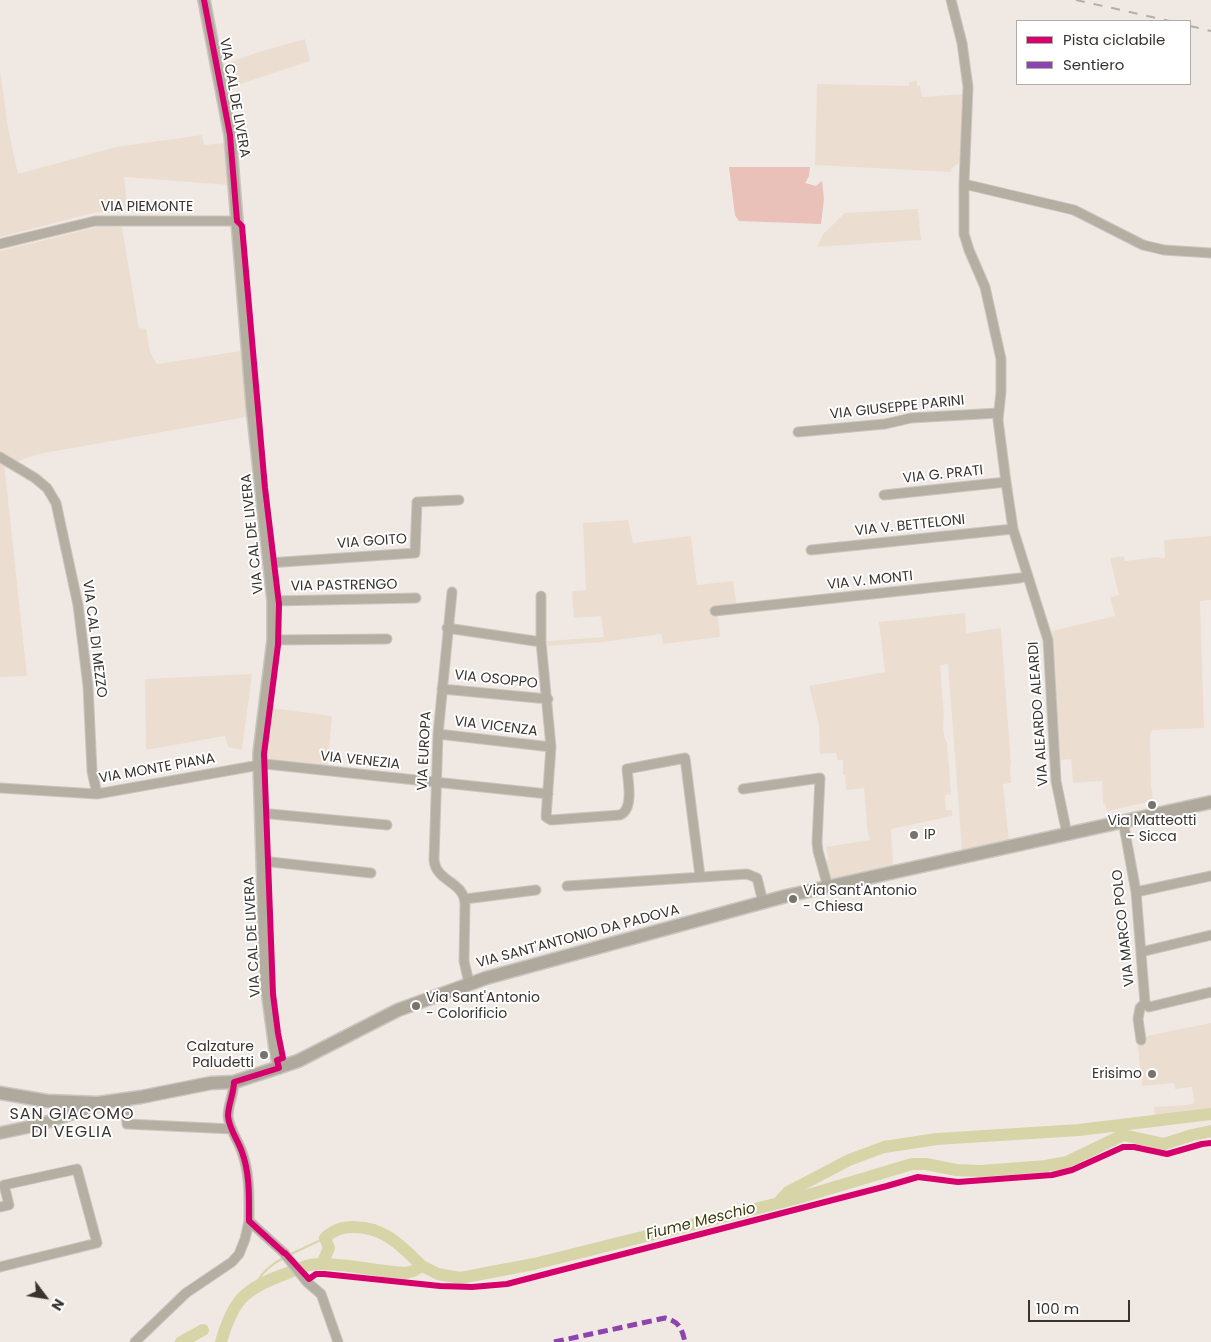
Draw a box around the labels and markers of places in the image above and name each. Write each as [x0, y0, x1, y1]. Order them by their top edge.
marker: Via Matteotti - Sicca [1146, 799, 1158, 811]
place label: Via Matteotti - Sicca [1107, 813, 1197, 846]
place label: IP [924, 827, 936, 843]
marker: IP [908, 829, 920, 841]
place label: Via Sant'Antonio - Chiesa [803, 883, 917, 916]
marker: Via Sant'Antonio - Chiesa [787, 893, 799, 905]
place label: Via Sant'Antonio - Colorificio [426, 990, 540, 1022]
marker: Via Sant'Antonio - Colorificio [410, 1000, 422, 1012]
place label: Calzature Paludetti [186, 1039, 254, 1072]
marker: Calzature Paludetti [258, 1049, 270, 1061]
place label: Erisimo [1092, 1066, 1142, 1082]
marker: Erisimo [1146, 1068, 1158, 1080]

